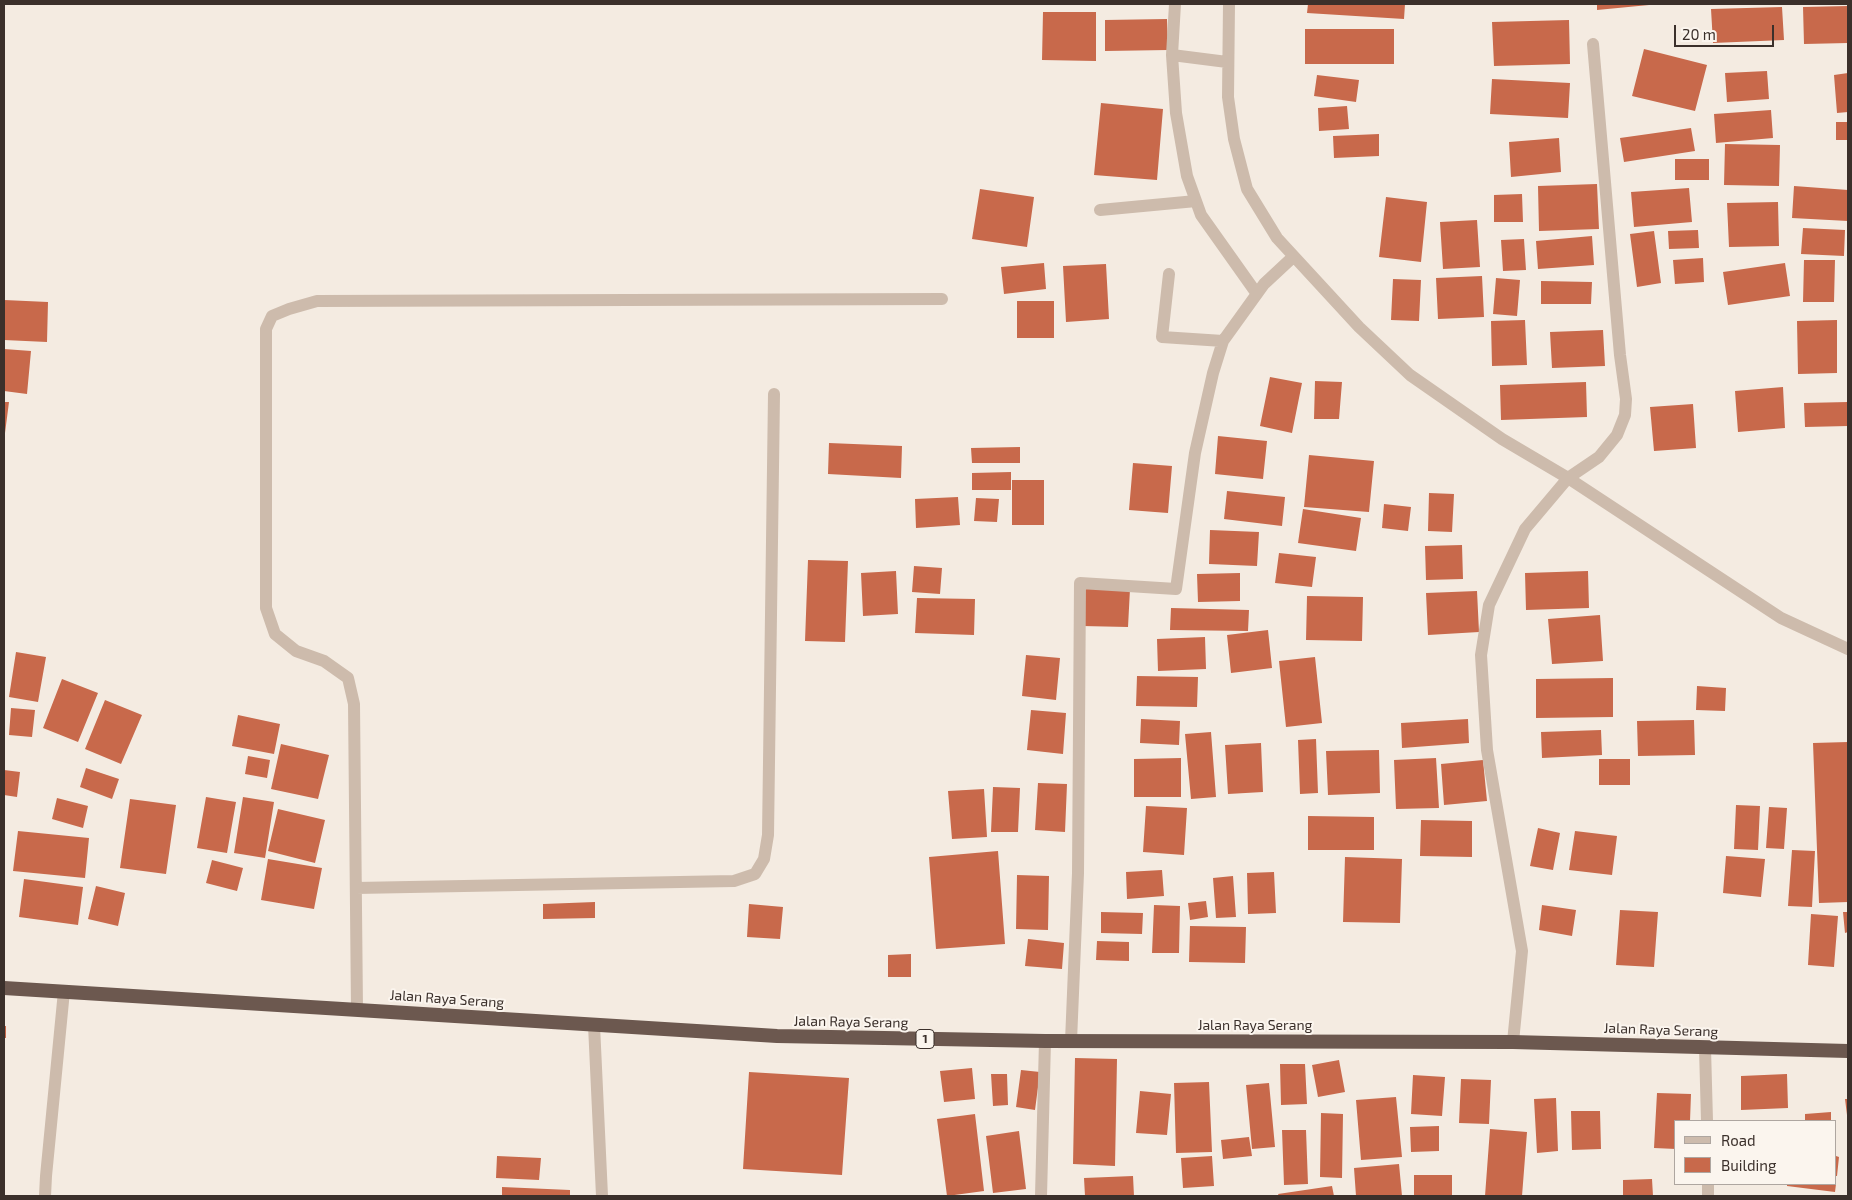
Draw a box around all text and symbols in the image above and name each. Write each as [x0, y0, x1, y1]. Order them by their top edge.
scale bar [1677, 15, 1777, 47]
text: 20 m [1682, 25, 1716, 43]
street label: Jalan Raya Serang [389, 987, 505, 1011]
street label: Jalan Raya Serang [794, 1013, 908, 1031]
street label: Jalan Raya Serang [1198, 1017, 1312, 1033]
street label: Jalan Raya Serang [1603, 1020, 1719, 1040]
road number: 1 [916, 1030, 934, 1048]
legend [1674, 1120, 1837, 1185]
text: Road [1721, 1131, 1756, 1149]
text: Building [1721, 1156, 1776, 1174]

